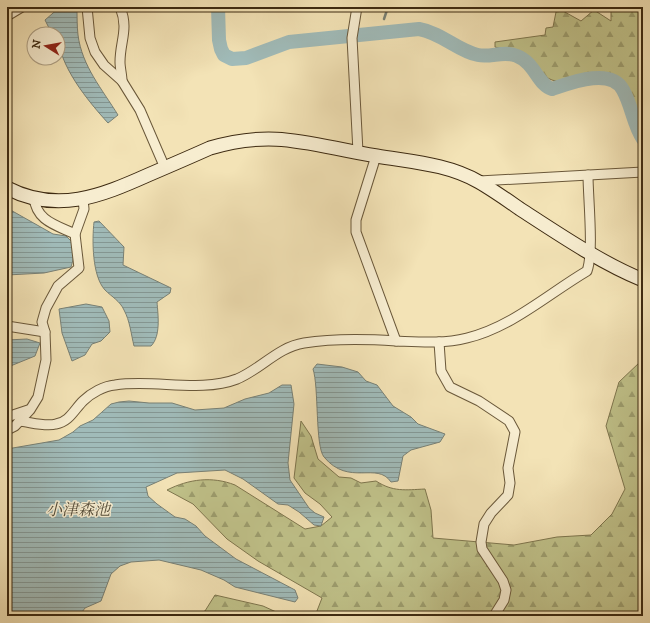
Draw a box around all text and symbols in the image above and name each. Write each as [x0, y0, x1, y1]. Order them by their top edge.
north arrow [26, 26, 66, 66]
text: N [29, 39, 45, 50]
water label: 小津森池 [46, 500, 112, 520]

